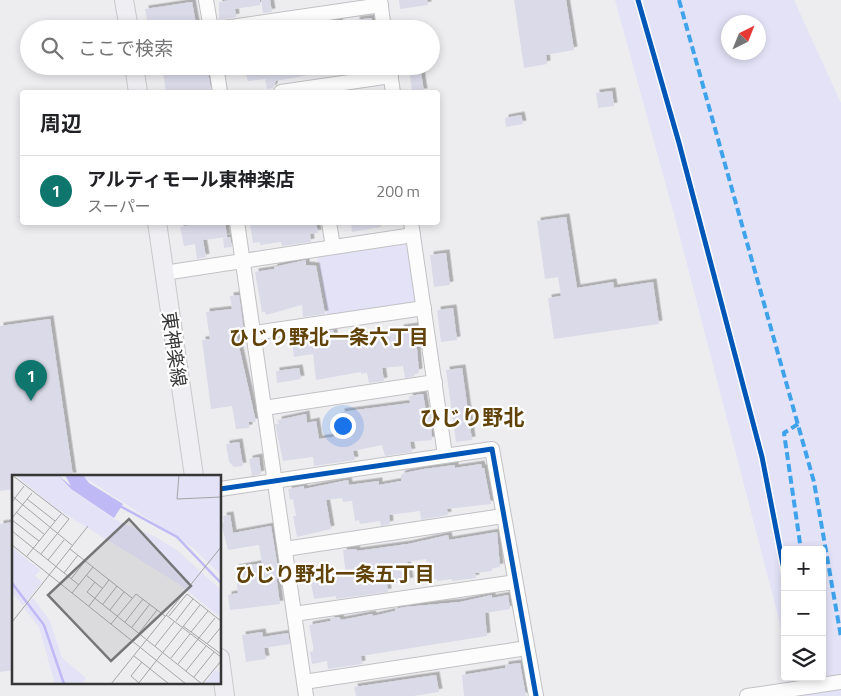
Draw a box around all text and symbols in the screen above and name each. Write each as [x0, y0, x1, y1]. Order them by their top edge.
north arrow [721, 15, 766, 60]
search box [20, 20, 440, 75]
text: ここで検索 [78, 33, 173, 62]
icon: search [38, 34, 66, 62]
text: 周辺 [40, 107, 82, 139]
text: アルティモール東神楽店 [87, 164, 295, 193]
text: 1 [52, 179, 60, 203]
text: 200 m [376, 179, 420, 203]
text: スーパー [87, 194, 151, 218]
street label: 東神楽線 [155, 309, 195, 389]
district label: ひじり野北一条六丁目 [229, 321, 429, 352]
pin: 1 [15, 360, 47, 401]
district label: ひじり野北 [420, 401, 525, 433]
your location [330, 413, 356, 439]
inset map [12, 475, 221, 684]
map controls [781, 546, 826, 681]
button: + [781, 546, 826, 591]
district label: ひじり野北一条五丁目 [235, 558, 435, 589]
button: − [781, 591, 826, 636]
button: layers [781, 636, 826, 681]

